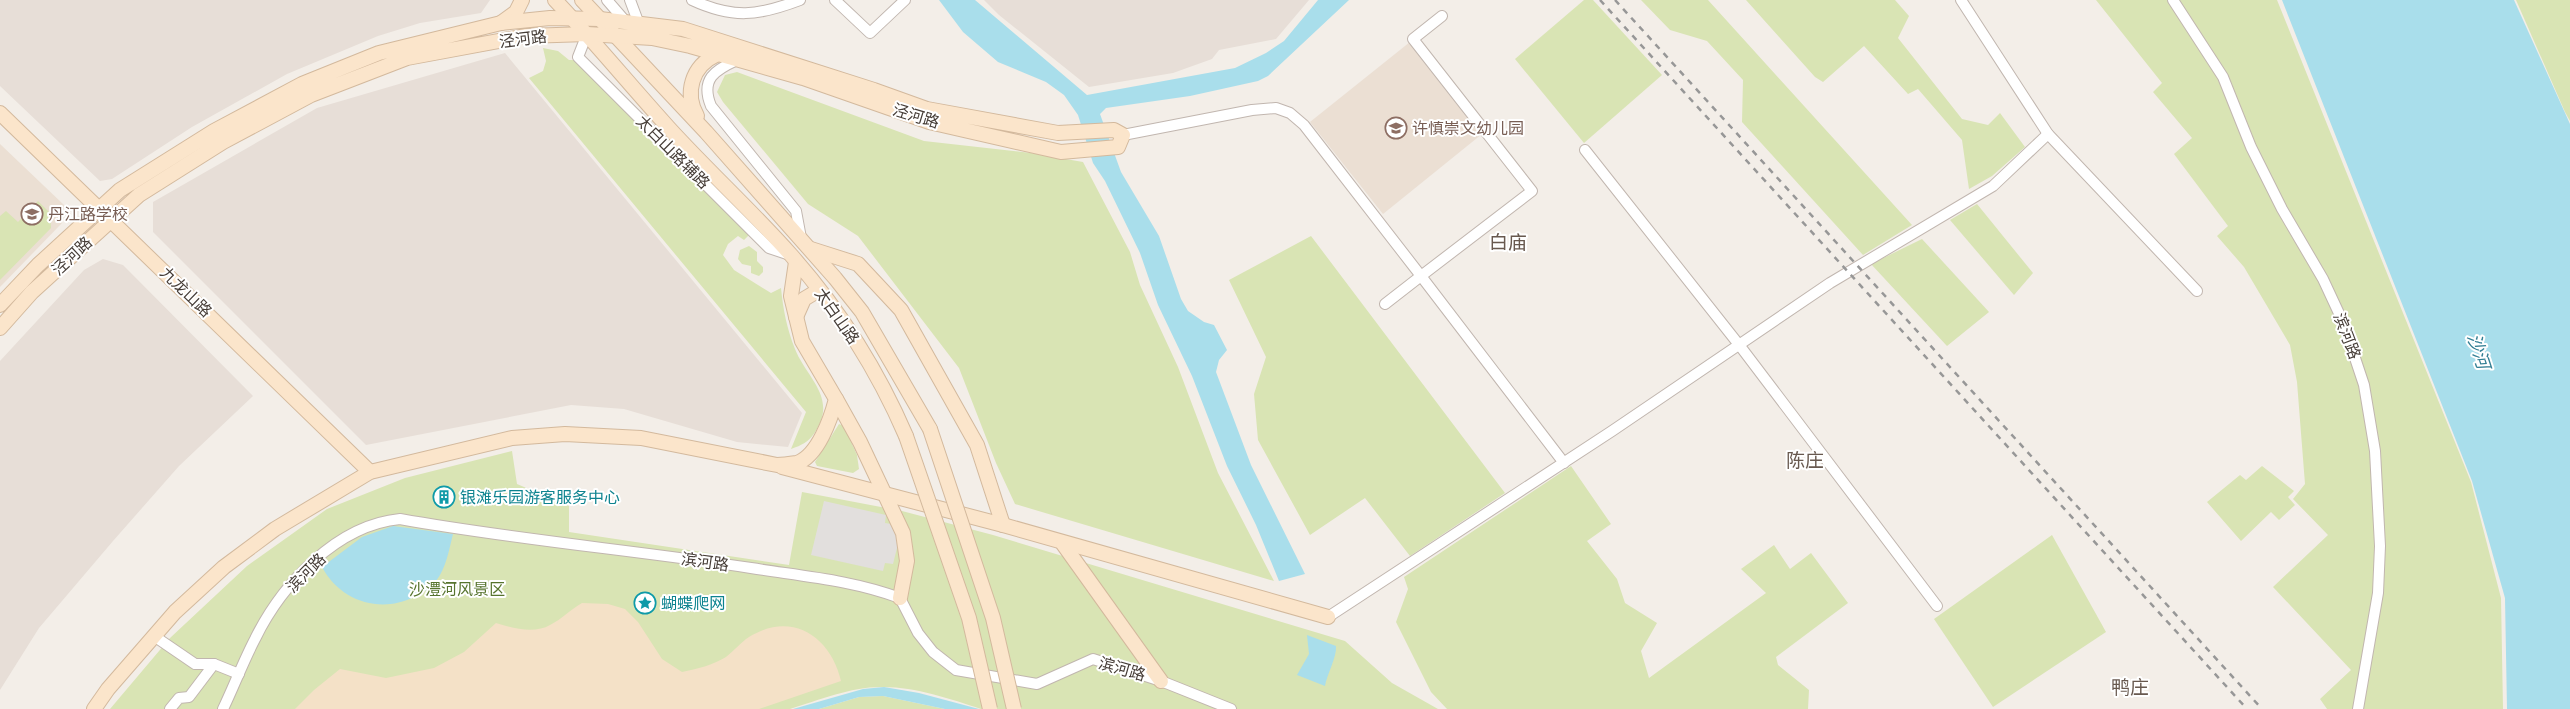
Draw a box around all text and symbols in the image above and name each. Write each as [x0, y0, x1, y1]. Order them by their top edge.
street label: 泾河路 [498, 27, 548, 51]
street label: 泾河路 [890, 100, 942, 132]
street label: 太白山路辅路 [632, 111, 714, 193]
school or university icon: 许慎崇文幼儿园 [1384, 116, 1408, 140]
place label: 许慎崇文幼儿园 [1412, 119, 1524, 138]
school or university icon: 丹江路学校 [20, 202, 44, 226]
place label: 丹江路学校 [48, 205, 128, 224]
district label: 白庙 [1489, 231, 1527, 254]
street label: 泾河路 [48, 233, 96, 279]
street label: 九龙山路 [156, 263, 216, 321]
street label: 太白山路 [811, 284, 863, 348]
street label: 滨河路 [2330, 310, 2364, 362]
water label: 沙河 [2463, 331, 2495, 374]
district label: 陈庄 [1786, 449, 1824, 472]
building icon: 银滩乐园游客服务中心 [432, 485, 456, 509]
place label: 银滩乐园游客服务中心 [460, 488, 620, 507]
street label: 滨河路 [282, 549, 330, 597]
street label: 滨河路 [680, 549, 730, 575]
park label: 沙澧河风景区 [409, 580, 505, 599]
place icon: 蝴蝶爬网 [633, 591, 657, 615]
place label: 蝴蝶爬网 [661, 594, 725, 613]
street label: 滨河路 [1096, 653, 1148, 685]
district label: 鸭庄 [2111, 676, 2149, 699]

